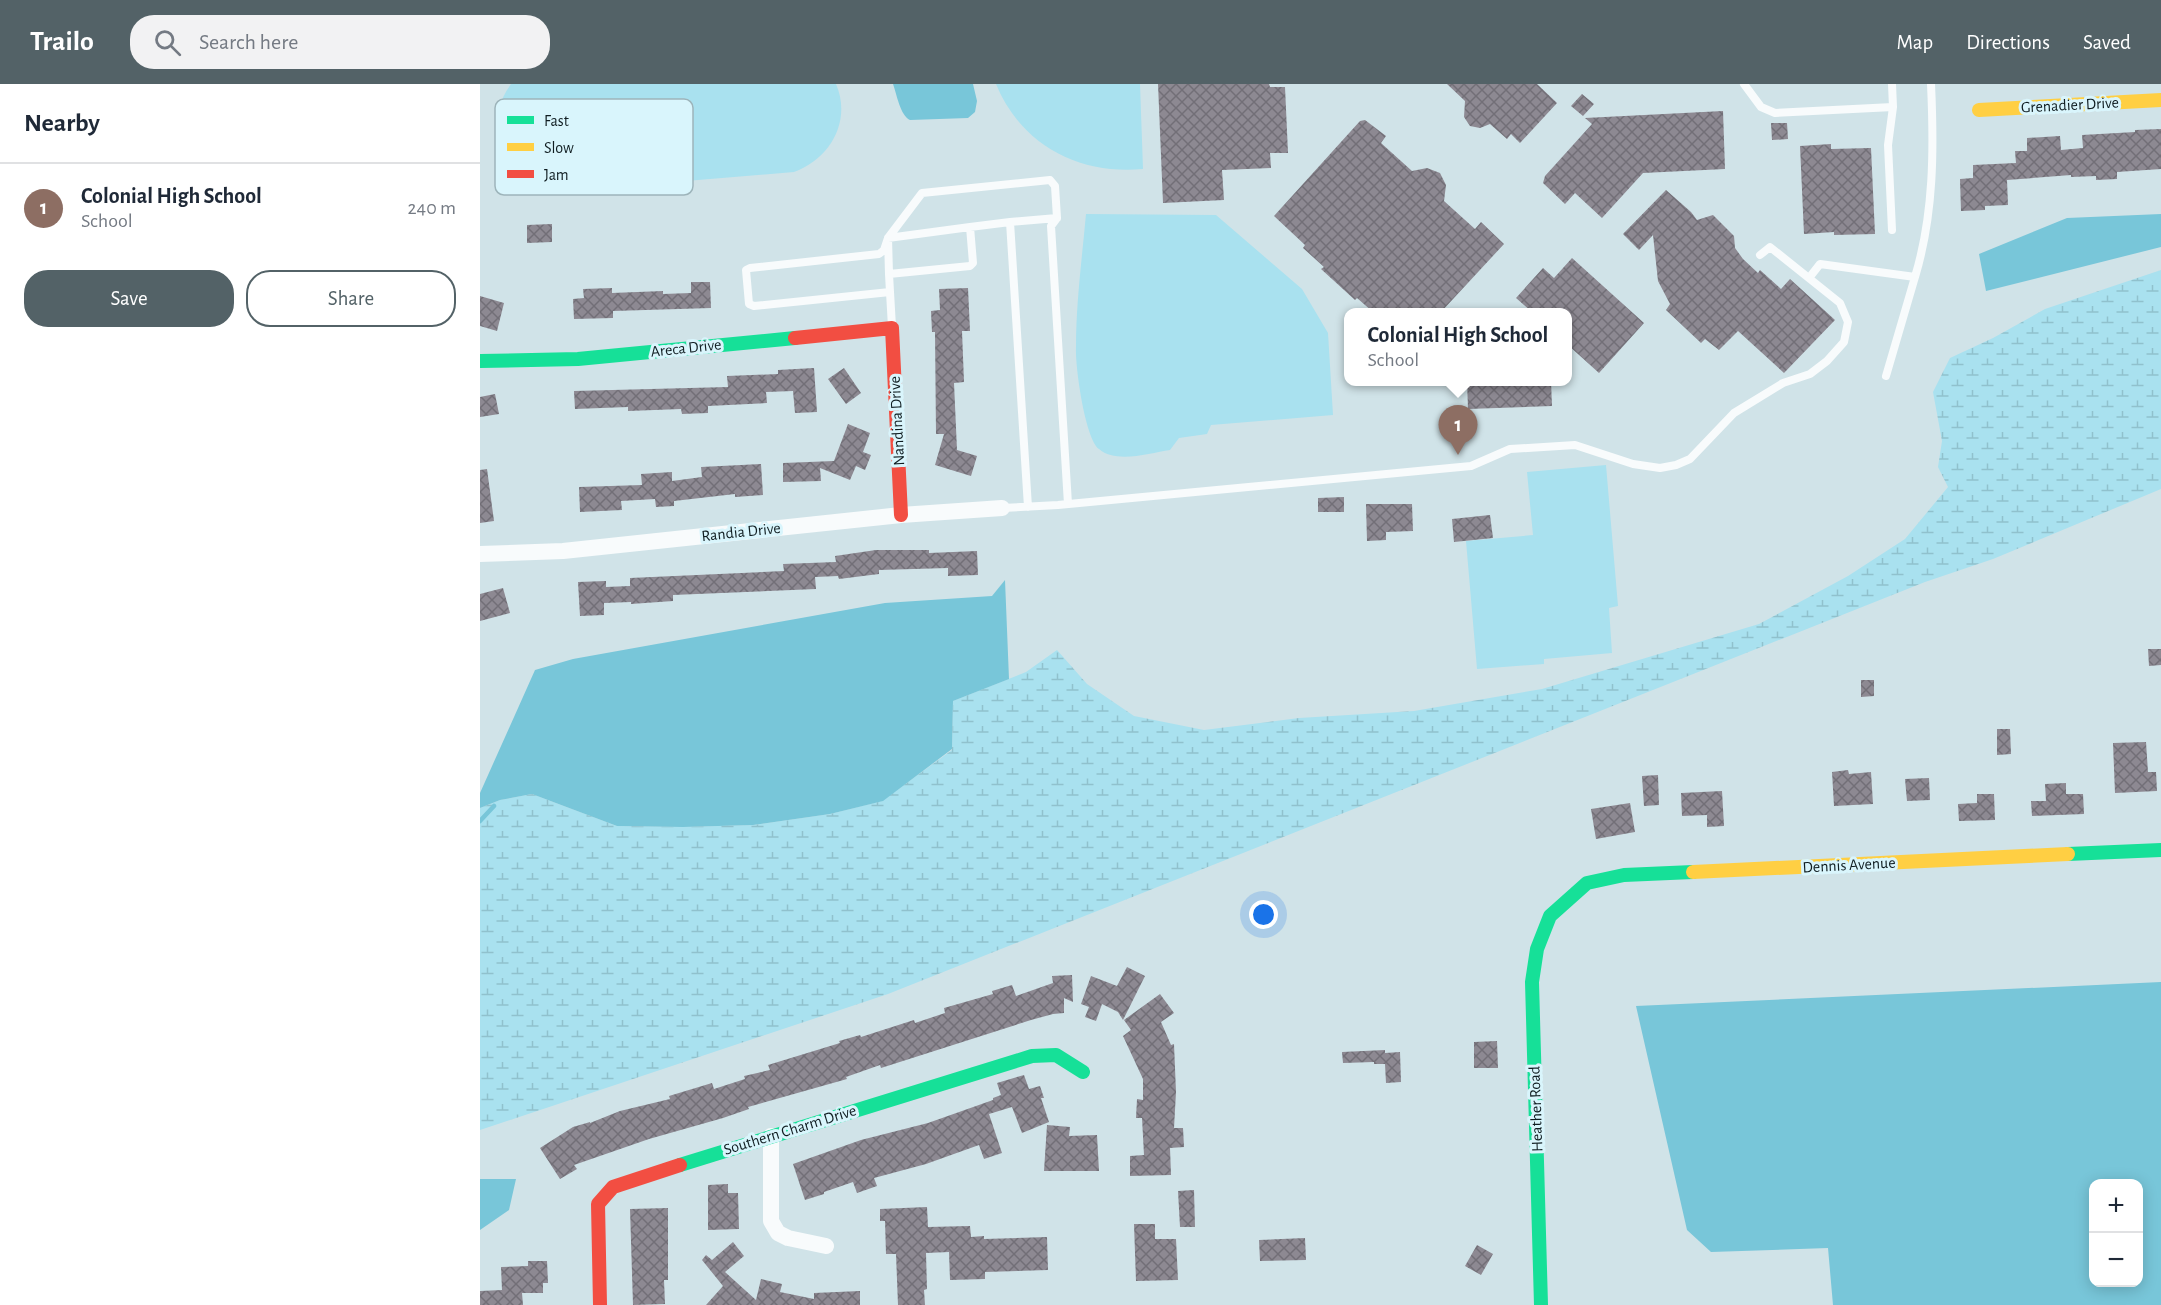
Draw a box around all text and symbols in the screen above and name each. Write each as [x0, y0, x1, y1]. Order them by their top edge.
search box [130, 15, 550, 69]
icon: search [151, 26, 184, 59]
text: Trailo [30, 28, 94, 56]
text: Search here [199, 31, 298, 53]
text: Map [1897, 32, 1933, 53]
text: Directions [1966, 32, 2050, 53]
text: Saved [2083, 32, 2131, 53]
street label: Grenadier Drive [2021, 94, 2119, 116]
legend [495, 99, 693, 195]
text: Nearby [24, 110, 100, 136]
text: Fast [544, 113, 569, 129]
text: Slow [544, 140, 574, 156]
text: Jam [544, 167, 569, 183]
text: Colonial High School [81, 185, 262, 207]
text: 1 [40, 198, 47, 218]
text: 240 m [407, 198, 456, 218]
text: School [81, 211, 133, 231]
button: Save [24, 270, 234, 327]
button: Share [246, 270, 456, 327]
popup [1344, 308, 1572, 386]
text: Colonial High School [1368, 324, 1548, 346]
street label: Areca Drive [650, 336, 722, 360]
text: School [1368, 350, 1419, 370]
street label: Nandina Drive [887, 376, 907, 466]
pin: 1 [1438, 406, 1478, 455]
street label: Randia Drive [701, 520, 781, 544]
street label: Dennis Avenue [1802, 855, 1896, 875]
your location [1249, 900, 1278, 929]
street label: Heather Road [1527, 1066, 1545, 1152]
street label: Southern Charm Drive [722, 1102, 858, 1158]
map controls [2089, 1179, 2143, 1287]
button: + [2089, 1179, 2143, 1233]
button: − [2089, 1233, 2143, 1287]

